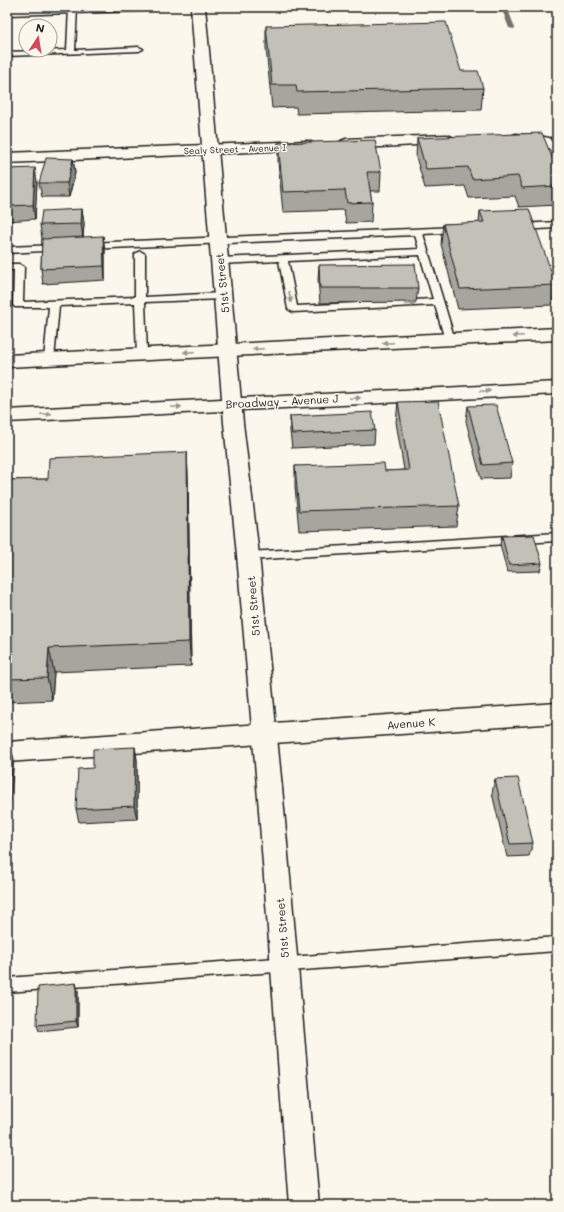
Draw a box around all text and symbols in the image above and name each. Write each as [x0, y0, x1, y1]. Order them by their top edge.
north arrow [18, 18, 58, 58]
text: N [35, 20, 46, 36]
street label: Sealy Street - Avenue I [184, 142, 286, 156]
street label: 51st Street [211, 252, 233, 314]
one-way arrow [288, 291, 294, 303]
one-way arrow [404, 300, 416, 307]
one-way arrow [512, 333, 524, 340]
one-way arrow [382, 339, 394, 346]
one-way arrow [251, 346, 264, 352]
one-way arrow [183, 349, 195, 356]
one-way arrow [479, 388, 491, 395]
street label: Broadway - Avenue J [225, 391, 339, 411]
one-way arrow [349, 394, 361, 401]
one-way arrow [170, 404, 183, 410]
one-way arrow [40, 411, 52, 418]
street label: 51st Street [243, 575, 263, 637]
street label: Avenue K [386, 714, 436, 732]
street label: 51st Street [272, 897, 292, 959]

